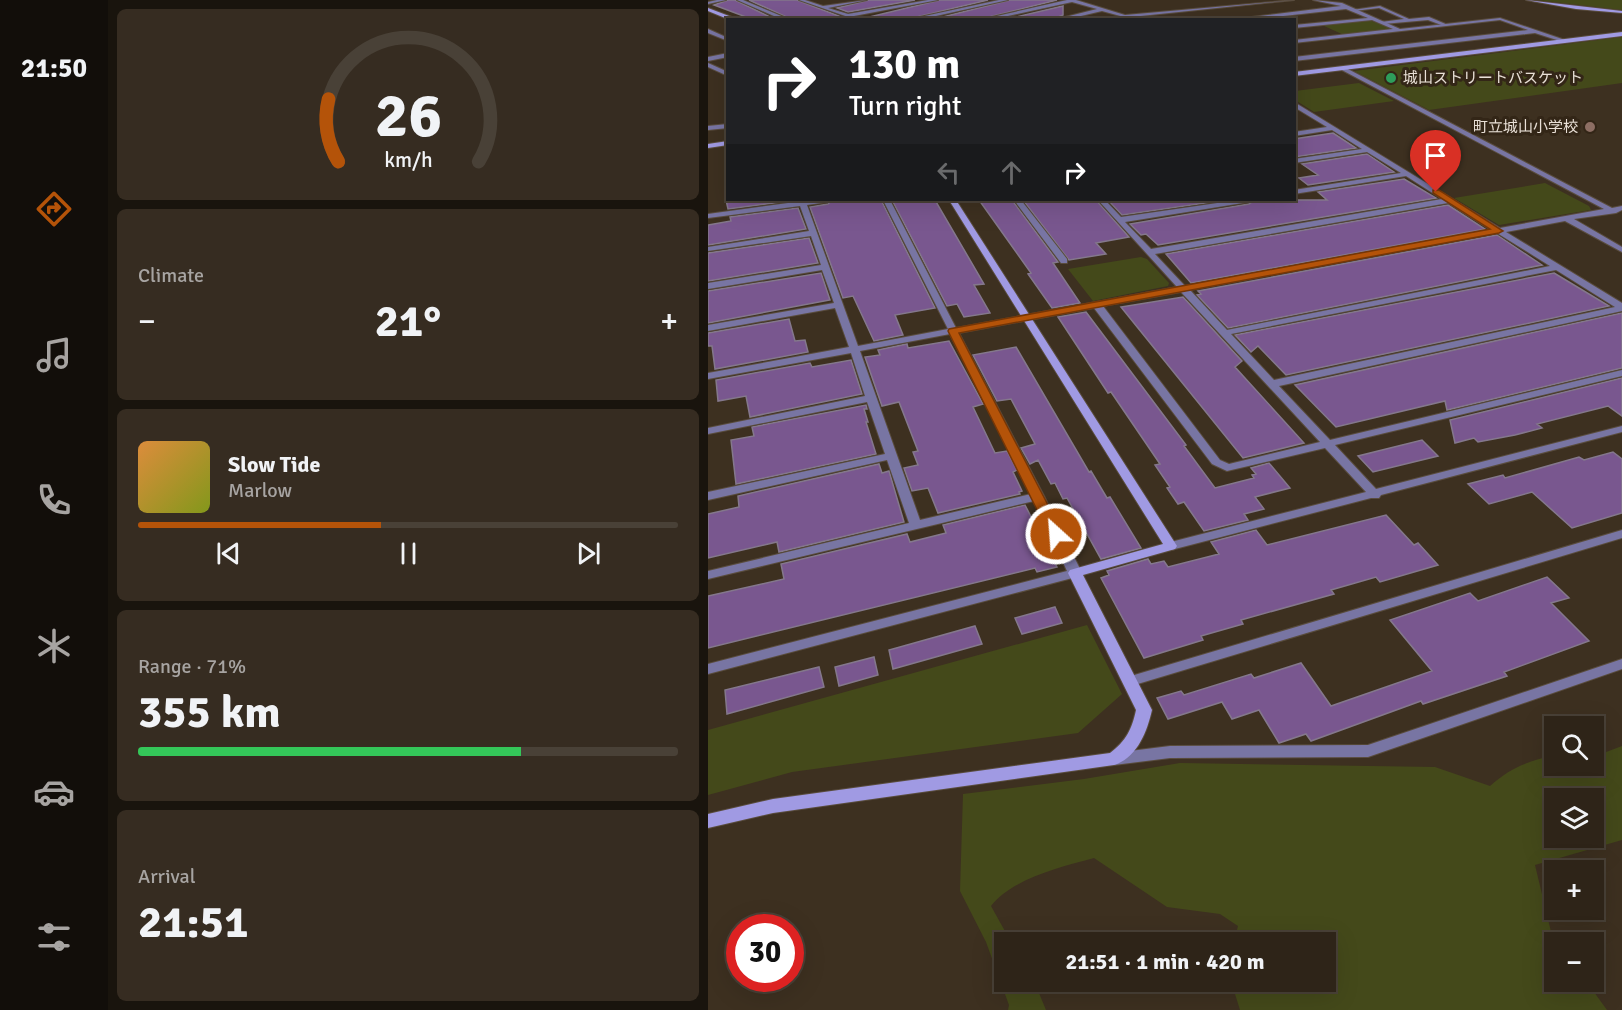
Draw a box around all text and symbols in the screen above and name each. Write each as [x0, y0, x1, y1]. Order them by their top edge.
text: 130 m [849, 39, 960, 90]
icon: right [750, 42, 828, 120]
text: 21:50 [21, 52, 87, 85]
place label: 城山ストリートバスケット [1403, 69, 1583, 87]
marker: 城山ストリートバスケット [1384, 71, 1398, 85]
text: 26 [374, 77, 442, 154]
text: Turn right [849, 90, 962, 123]
place label: 町立城山小学校 [1473, 118, 1578, 136]
marker: 町立城山小学校 [1583, 120, 1597, 134]
pin [1410, 130, 1461, 192]
icon: arrive [1419, 139, 1452, 172]
text: km/h [384, 147, 432, 173]
icon: left [932, 156, 965, 189]
icon: ahead [995, 156, 1028, 189]
icon: right [1058, 156, 1091, 189]
icon: directions [33, 188, 75, 230]
text: Climate [138, 263, 204, 288]
text: 21° [375, 294, 441, 349]
text: − [138, 301, 156, 342]
text: + [660, 301, 678, 342]
icon: music [33, 334, 75, 376]
text: Slow Tide [228, 451, 320, 478]
text: Marlow [228, 478, 292, 503]
icon: phone [33, 479, 75, 521]
position arrow [1024, 502, 1088, 566]
icon: previous [212, 537, 245, 570]
icon: pause [392, 537, 425, 570]
icon: next [572, 537, 605, 570]
icon: climate [33, 625, 75, 667]
text: Range · 71% [138, 654, 246, 679]
text: 355 km [138, 685, 281, 740]
map controls [1544, 716, 1604, 992]
button: search [1544, 716, 1604, 776]
icon: car [33, 771, 75, 813]
button: layers [1544, 788, 1604, 848]
button: + [1544, 860, 1604, 920]
text: Arrival [138, 864, 196, 889]
text: 21:51 [138, 895, 248, 950]
speed limit sign: 30 [726, 914, 804, 992]
icon: filters [33, 916, 75, 958]
button: − [1544, 932, 1604, 992]
text: 21:51 · 1 min · 420 m [1065, 948, 1265, 975]

